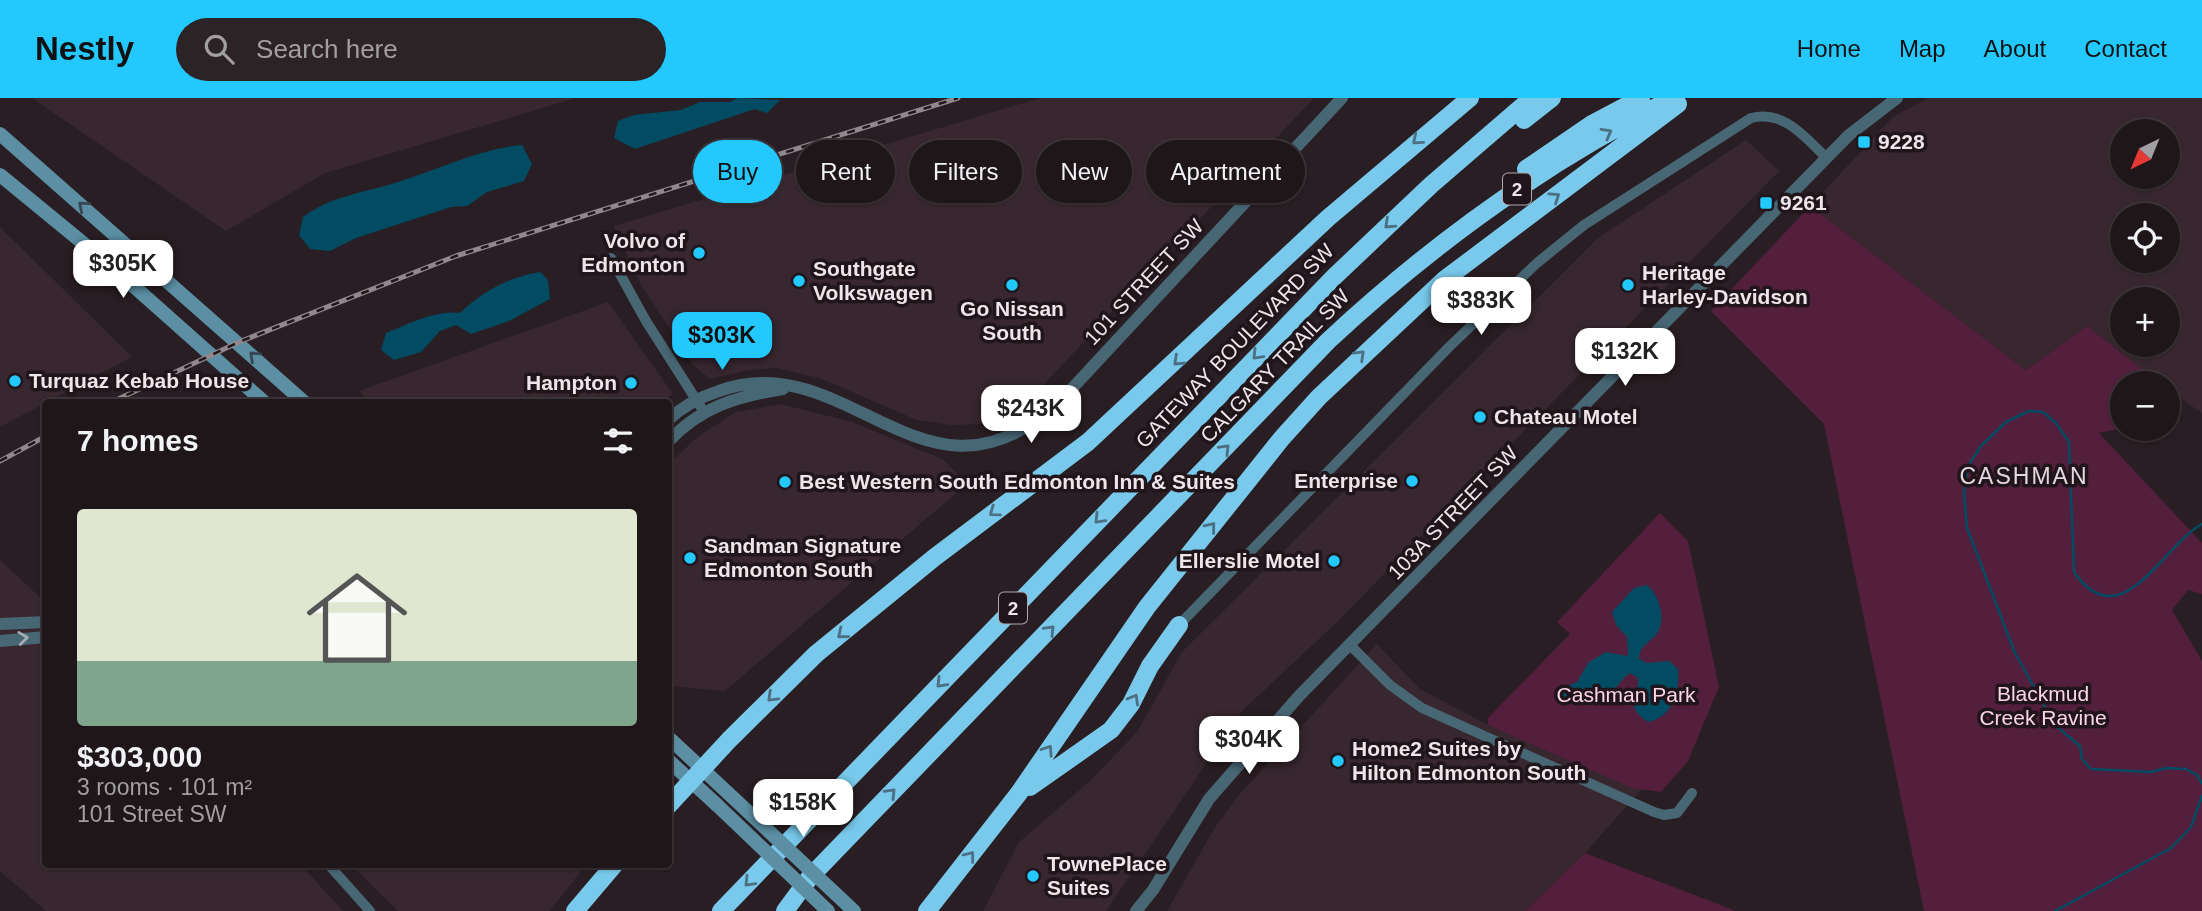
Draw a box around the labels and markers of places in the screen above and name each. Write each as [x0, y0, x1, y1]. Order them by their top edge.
place label: 9228 [1878, 130, 1925, 153]
marker: 9228 [1856, 134, 1872, 150]
place label: 9261 [1780, 191, 1827, 214]
marker: 9261 [1758, 195, 1774, 211]
place label: Volvo of Edmonton [581, 229, 686, 276]
pin: $305K [74, 240, 172, 300]
marker: Volvo of Edmonton [691, 245, 707, 261]
place label: Southgate Volkswagen [813, 257, 933, 304]
place label: Heritage Harley-Davidson [1642, 261, 1808, 308]
marker: Southgate Volkswagen [791, 273, 807, 289]
marker: Go Nissan South [1004, 277, 1020, 293]
marker: Heritage Harley-Davidson [1620, 277, 1636, 293]
pin: $383K [1432, 278, 1530, 337]
place label: Go Nissan South [960, 297, 1064, 344]
pin: $303K [673, 313, 771, 372]
pin: $132K [1576, 328, 1674, 388]
place label: Turquaz Kebab House [29, 369, 249, 392]
place label: Hampton [526, 371, 617, 394]
marker: Turquaz Kebab House [7, 373, 23, 389]
marker: Hampton [623, 375, 639, 391]
pin: $243K [982, 386, 1080, 445]
place label: Chateau Motel [1494, 405, 1638, 428]
marker: Chateau Motel [1472, 409, 1488, 425]
place label: Enterprise [1294, 469, 1398, 492]
place label: Best Western South Edmonton Inn & Suites [799, 470, 1235, 493]
marker: Enterprise [1404, 473, 1420, 489]
marker: Best Western South Edmonton Inn & Suites [777, 474, 793, 490]
place label: Sandman Signature Edmonton South [704, 534, 901, 581]
place label: Ellerslie Motel [1179, 549, 1320, 572]
marker: Sandman Signature Edmonton South [682, 550, 698, 566]
marker: Ellerslie Motel [1326, 553, 1342, 569]
pin: $304K [1200, 716, 1298, 776]
place label: Home2 Suites by Hilton Edmonton South [1352, 737, 1586, 784]
marker: Home2 Suites by Hilton Edmonton South [1330, 753, 1346, 769]
pin: $158K [754, 780, 852, 839]
place label: TownePlace Suites [1047, 852, 1167, 899]
marker: TownePlace Suites [1025, 868, 1041, 884]

